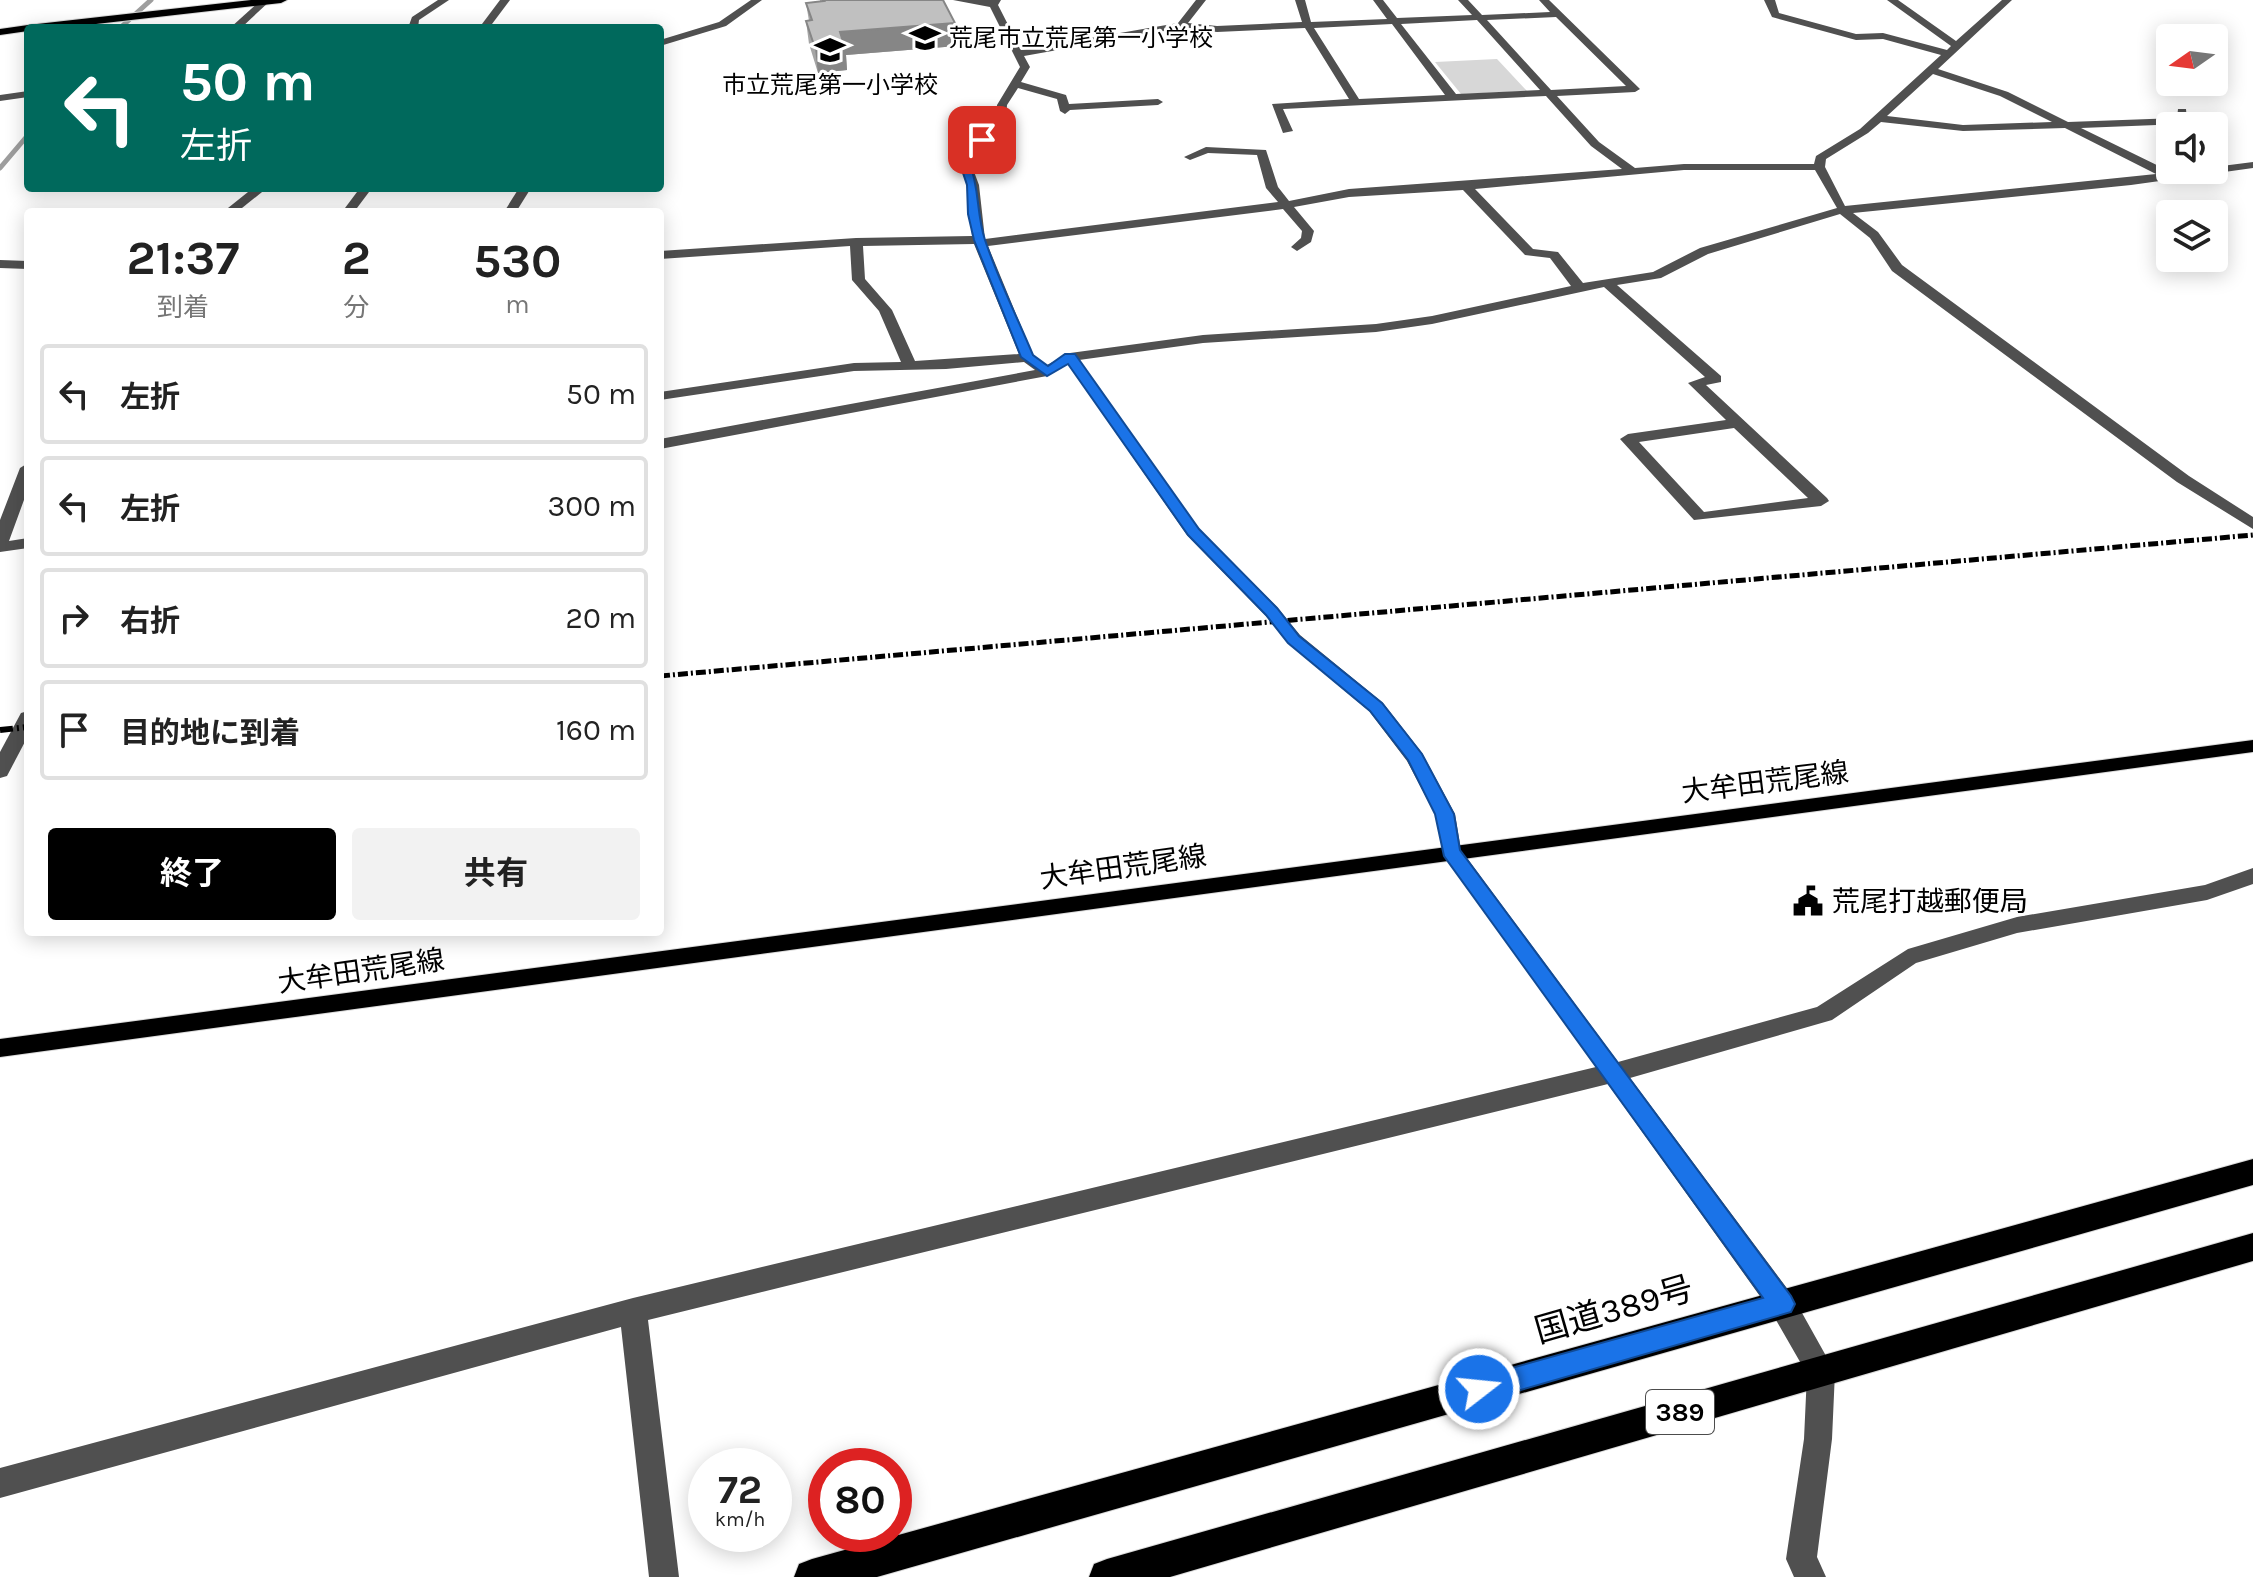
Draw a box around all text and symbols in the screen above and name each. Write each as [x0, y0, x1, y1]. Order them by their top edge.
school or university icon: 荒尾市立荒尾第一小学校 [908, 21, 942, 55]
place label: 荒尾市立荒尾第一小学校 [949, 24, 1213, 52]
north arrow [2156, 24, 2228, 96]
map controls [2156, 24, 2228, 272]
school or university icon: 市立荒尾第一小学校 [813, 33, 847, 67]
text: 50 m [180, 49, 315, 114]
icon: left [48, 56, 152, 160]
place label: 市立荒尾第一小学校 [722, 71, 938, 99]
pin [948, 106, 1016, 174]
button: sound [2156, 112, 2228, 184]
icon: arrive [960, 118, 1004, 162]
text: 左折 [180, 125, 252, 167]
button: layers [2156, 200, 2228, 272]
text: 21:37 [126, 230, 239, 286]
text: 2 [342, 230, 371, 286]
text: 530 [473, 233, 561, 289]
text: m [505, 289, 530, 320]
text: 到着 [157, 292, 209, 323]
text: 分 [343, 292, 369, 323]
icon: left [52, 372, 96, 416]
text: 50 m [566, 376, 636, 412]
text: 左折 [120, 379, 180, 415]
icon: left [52, 484, 96, 528]
text: 300 m [547, 488, 636, 524]
text: 左折 [120, 491, 180, 527]
icon: right [52, 596, 96, 640]
text: 20 m [566, 600, 636, 636]
text: 右折 [120, 603, 180, 639]
icon: arrive [52, 708, 96, 752]
text: 160 m [556, 712, 636, 748]
text: 目的地に到着 [120, 715, 300, 751]
street label: 大牟田荒尾線 [1680, 755, 1850, 809]
button: 終了 [48, 828, 336, 920]
button: 共有 [352, 828, 640, 920]
street label: 大牟田荒尾線 [1038, 839, 1208, 895]
public building icon: 荒尾打越郵便局 [1791, 884, 1825, 918]
place label: 荒尾打越郵便局 [1832, 885, 2028, 918]
street label: 大牟田荒尾線 [276, 943, 446, 999]
street label: 国道389号 [1530, 1268, 1698, 1352]
position arrow [1437, 1347, 1521, 1431]
road number: 389 [1646, 1390, 1714, 1434]
speed limit sign: 80 [808, 1448, 912, 1552]
text: 72 [718, 1466, 762, 1513]
text: km/h [715, 1508, 765, 1531]

